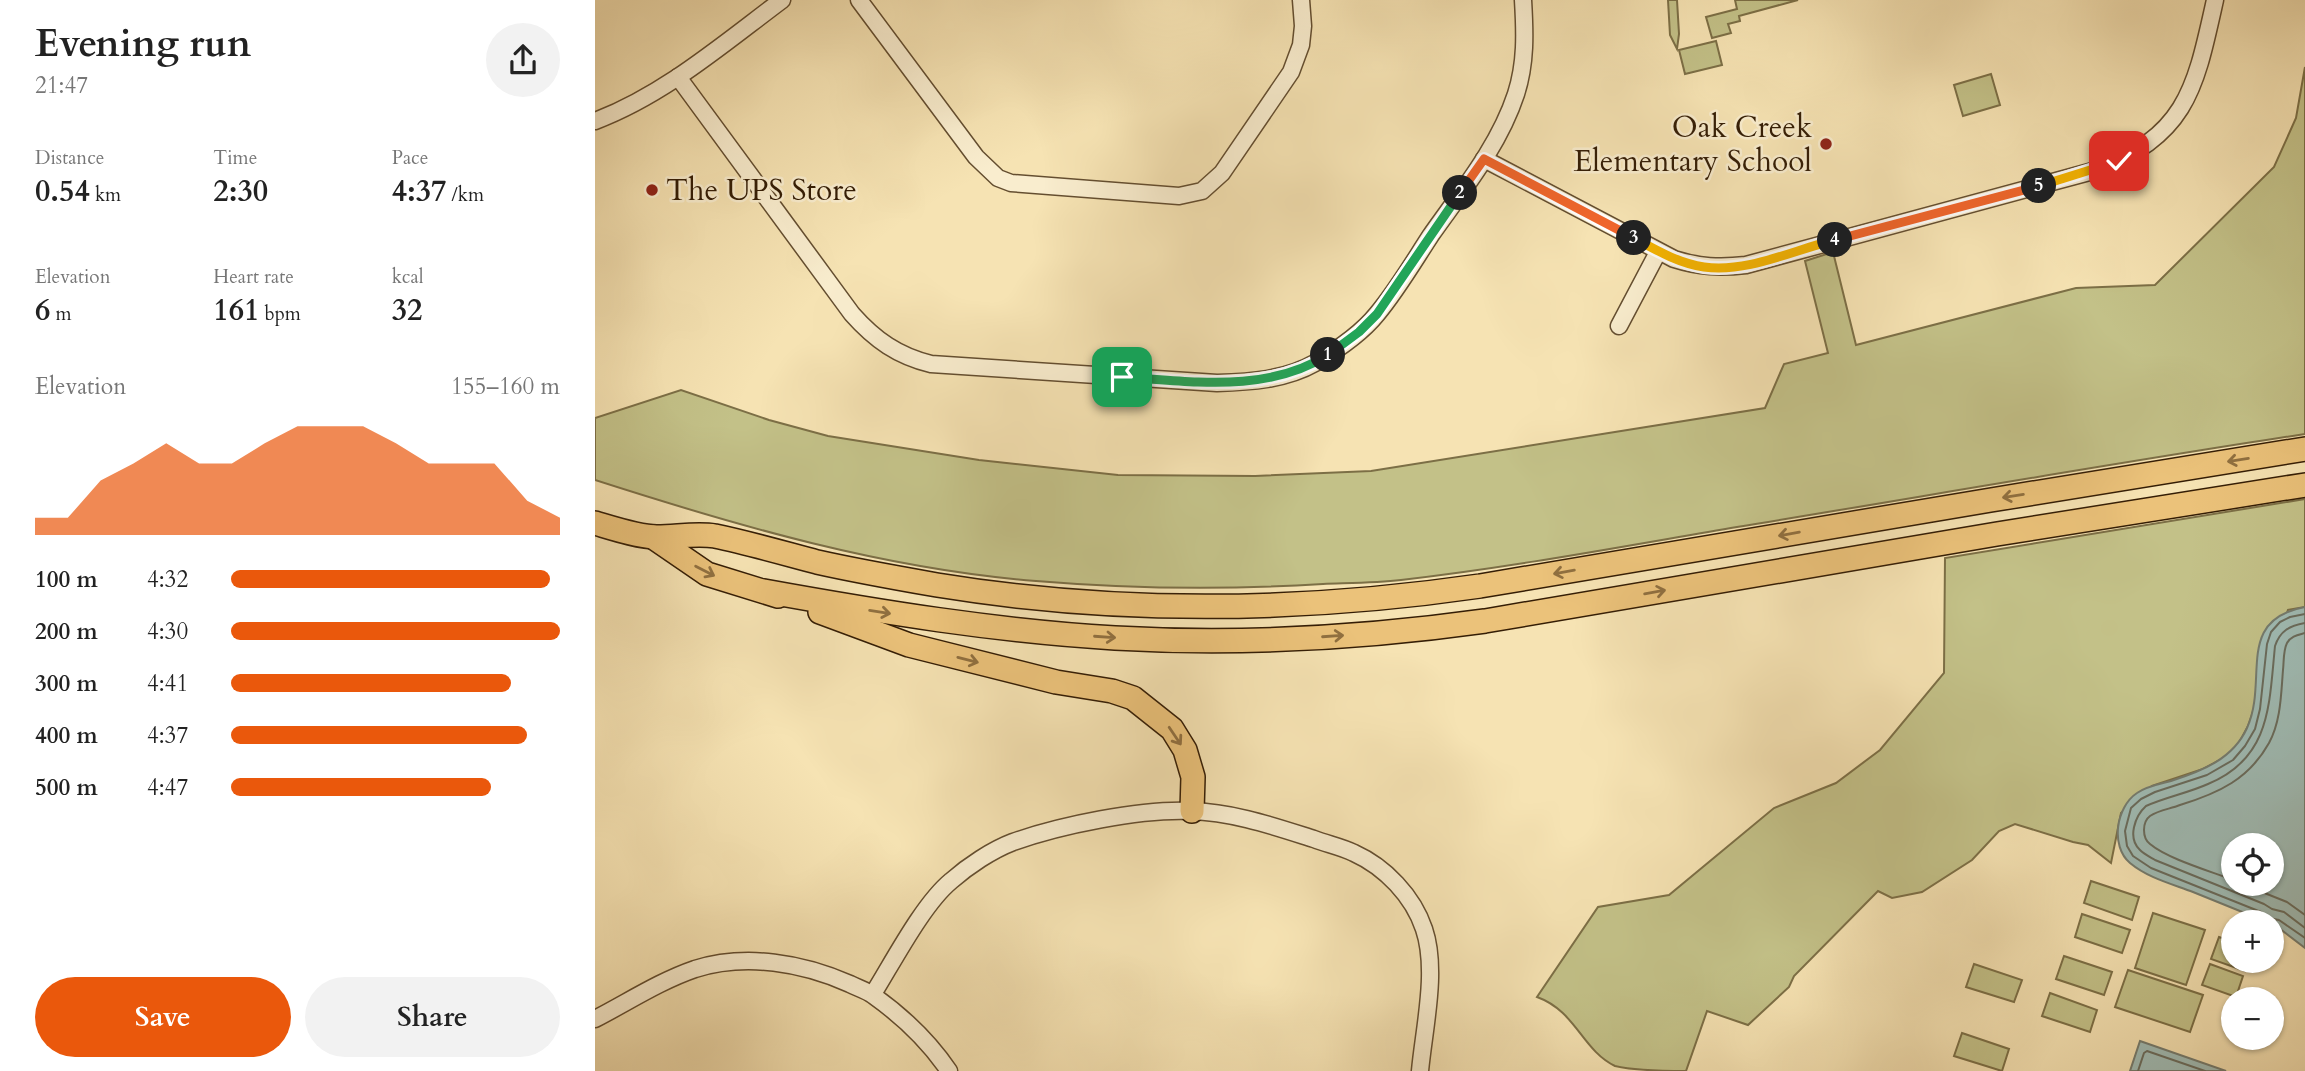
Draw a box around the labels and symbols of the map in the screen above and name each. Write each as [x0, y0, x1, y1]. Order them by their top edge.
place label: Oak Creek Elementary School [1574, 107, 1812, 182]
pin [2089, 131, 2149, 191]
marker: Oak Creek Elementary School [1818, 136, 1834, 152]
pin: 5 [2021, 168, 2057, 204]
place label: The UPS Store [666, 170, 857, 211]
pin: 2 [1443, 176, 1477, 210]
marker: The UPS Store [644, 182, 660, 198]
pin: 3 [1616, 220, 1651, 256]
pin: 4 [1817, 222, 1853, 258]
pin: 1 [1311, 338, 1345, 372]
pin [1092, 347, 1152, 407]
one-way arrow [2227, 454, 2250, 467]
one-way arrow [2002, 490, 2025, 503]
one-way arrow [1778, 528, 1801, 541]
one-way arrow [694, 564, 715, 578]
one-way arrow [1553, 566, 1576, 579]
one-way arrow [1643, 585, 1666, 598]
one-way arrow [868, 605, 890, 618]
one-way arrow [1321, 630, 1344, 643]
one-way arrow [1094, 631, 1116, 644]
one-way arrow [956, 654, 979, 667]
one-way arrow [1168, 726, 1183, 745]

